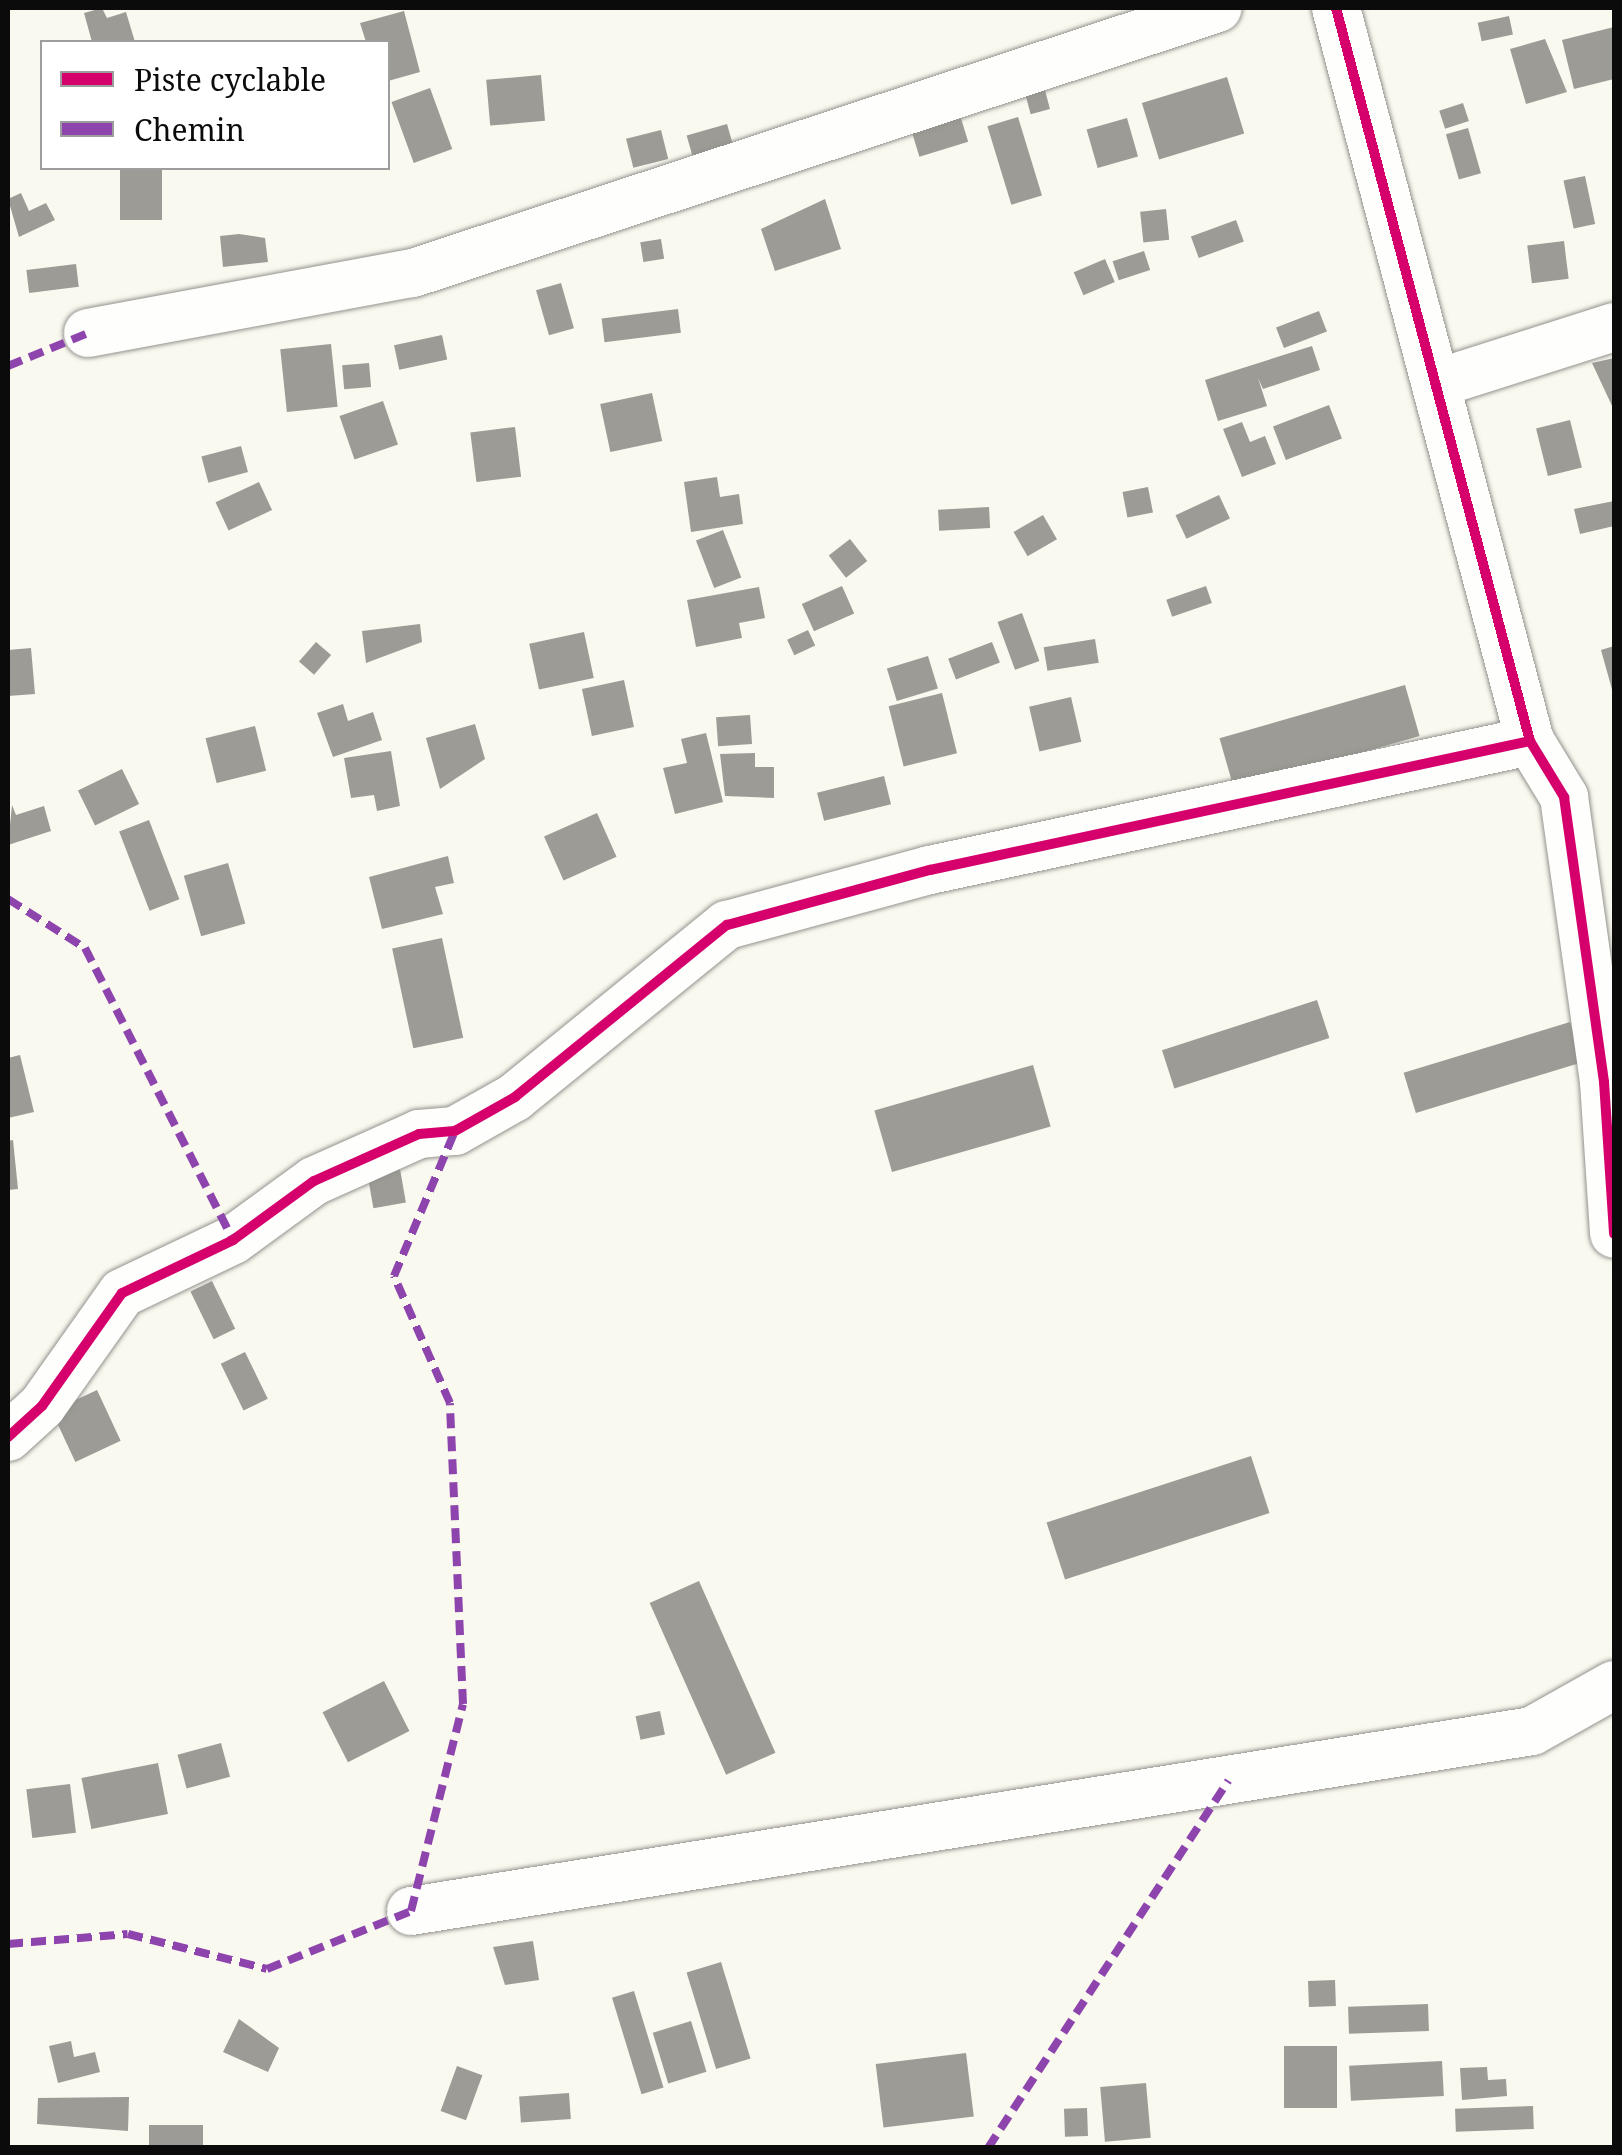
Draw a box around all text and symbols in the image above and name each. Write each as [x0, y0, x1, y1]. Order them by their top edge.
legend [40, 40, 390, 170]
text: Piste cyclable [134, 59, 326, 100]
text: Chemin [134, 109, 245, 150]

